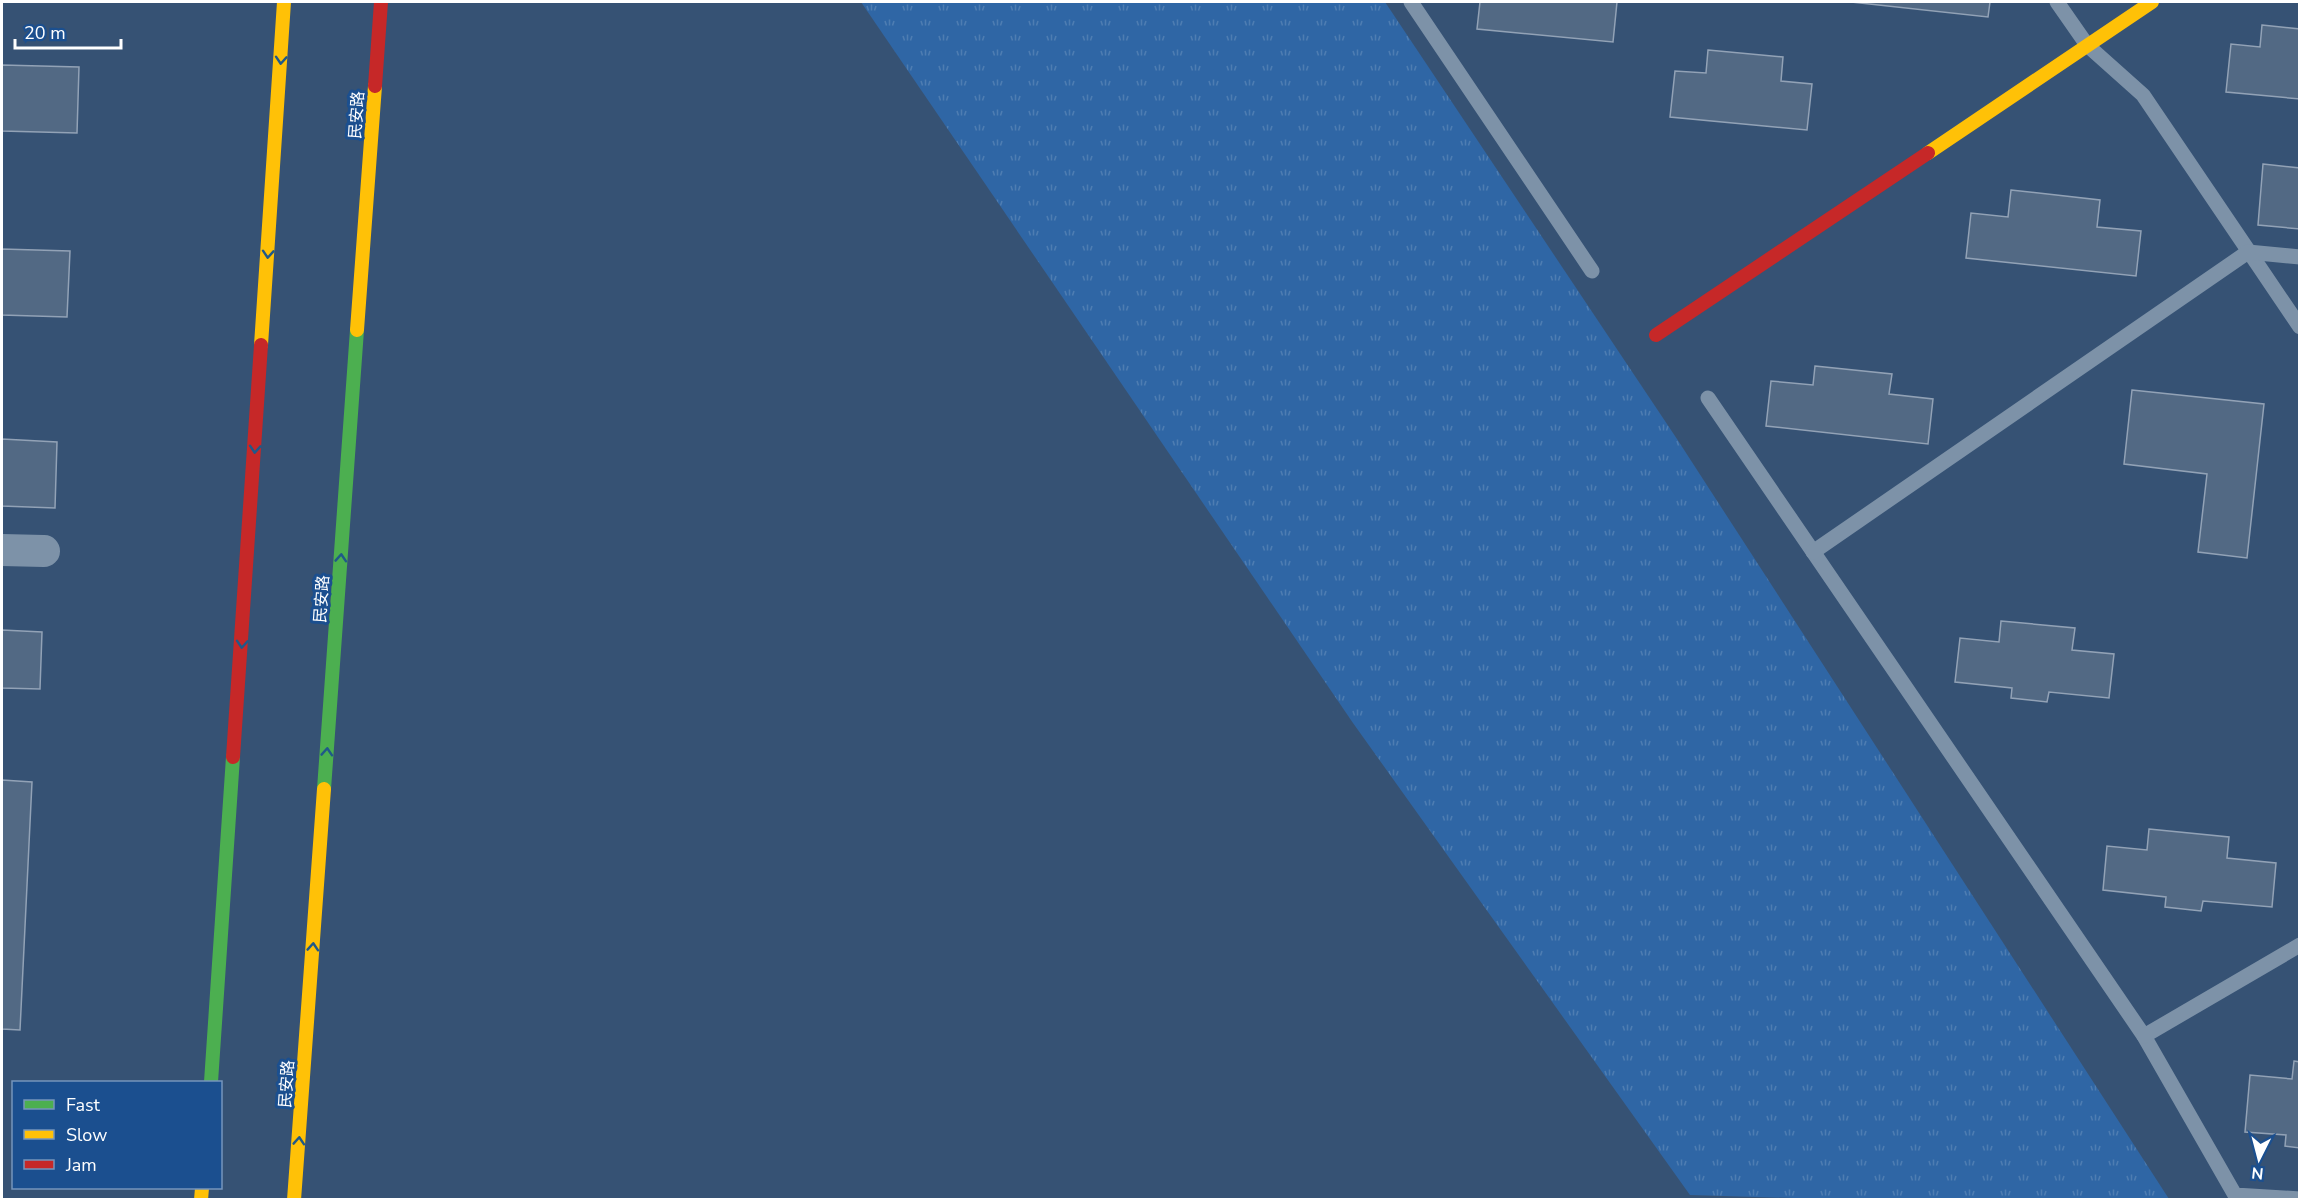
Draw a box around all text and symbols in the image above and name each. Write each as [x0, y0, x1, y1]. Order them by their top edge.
scale bar [15, 12, 122, 50]
text: 20 m [24, 21, 66, 45]
one-way arrow [274, 55, 287, 64]
street label: 民安路 [344, 90, 370, 140]
one-way arrow [262, 250, 275, 259]
one-way arrow [249, 445, 262, 454]
one-way arrow [334, 553, 347, 562]
street label: 民安路 [309, 574, 335, 624]
one-way arrow [236, 639, 249, 648]
one-way arrow [320, 748, 333, 757]
one-way arrow [306, 942, 319, 951]
street label: 民安路 [274, 1059, 300, 1109]
legend [12, 1081, 222, 1189]
text: Fast [66, 1093, 101, 1117]
text: Slow [66, 1123, 107, 1147]
north arrow [2229, 1129, 2289, 1189]
one-way arrow [292, 1137, 305, 1146]
text: Jam [65, 1153, 97, 1177]
text: N [2250, 1161, 2265, 1184]

